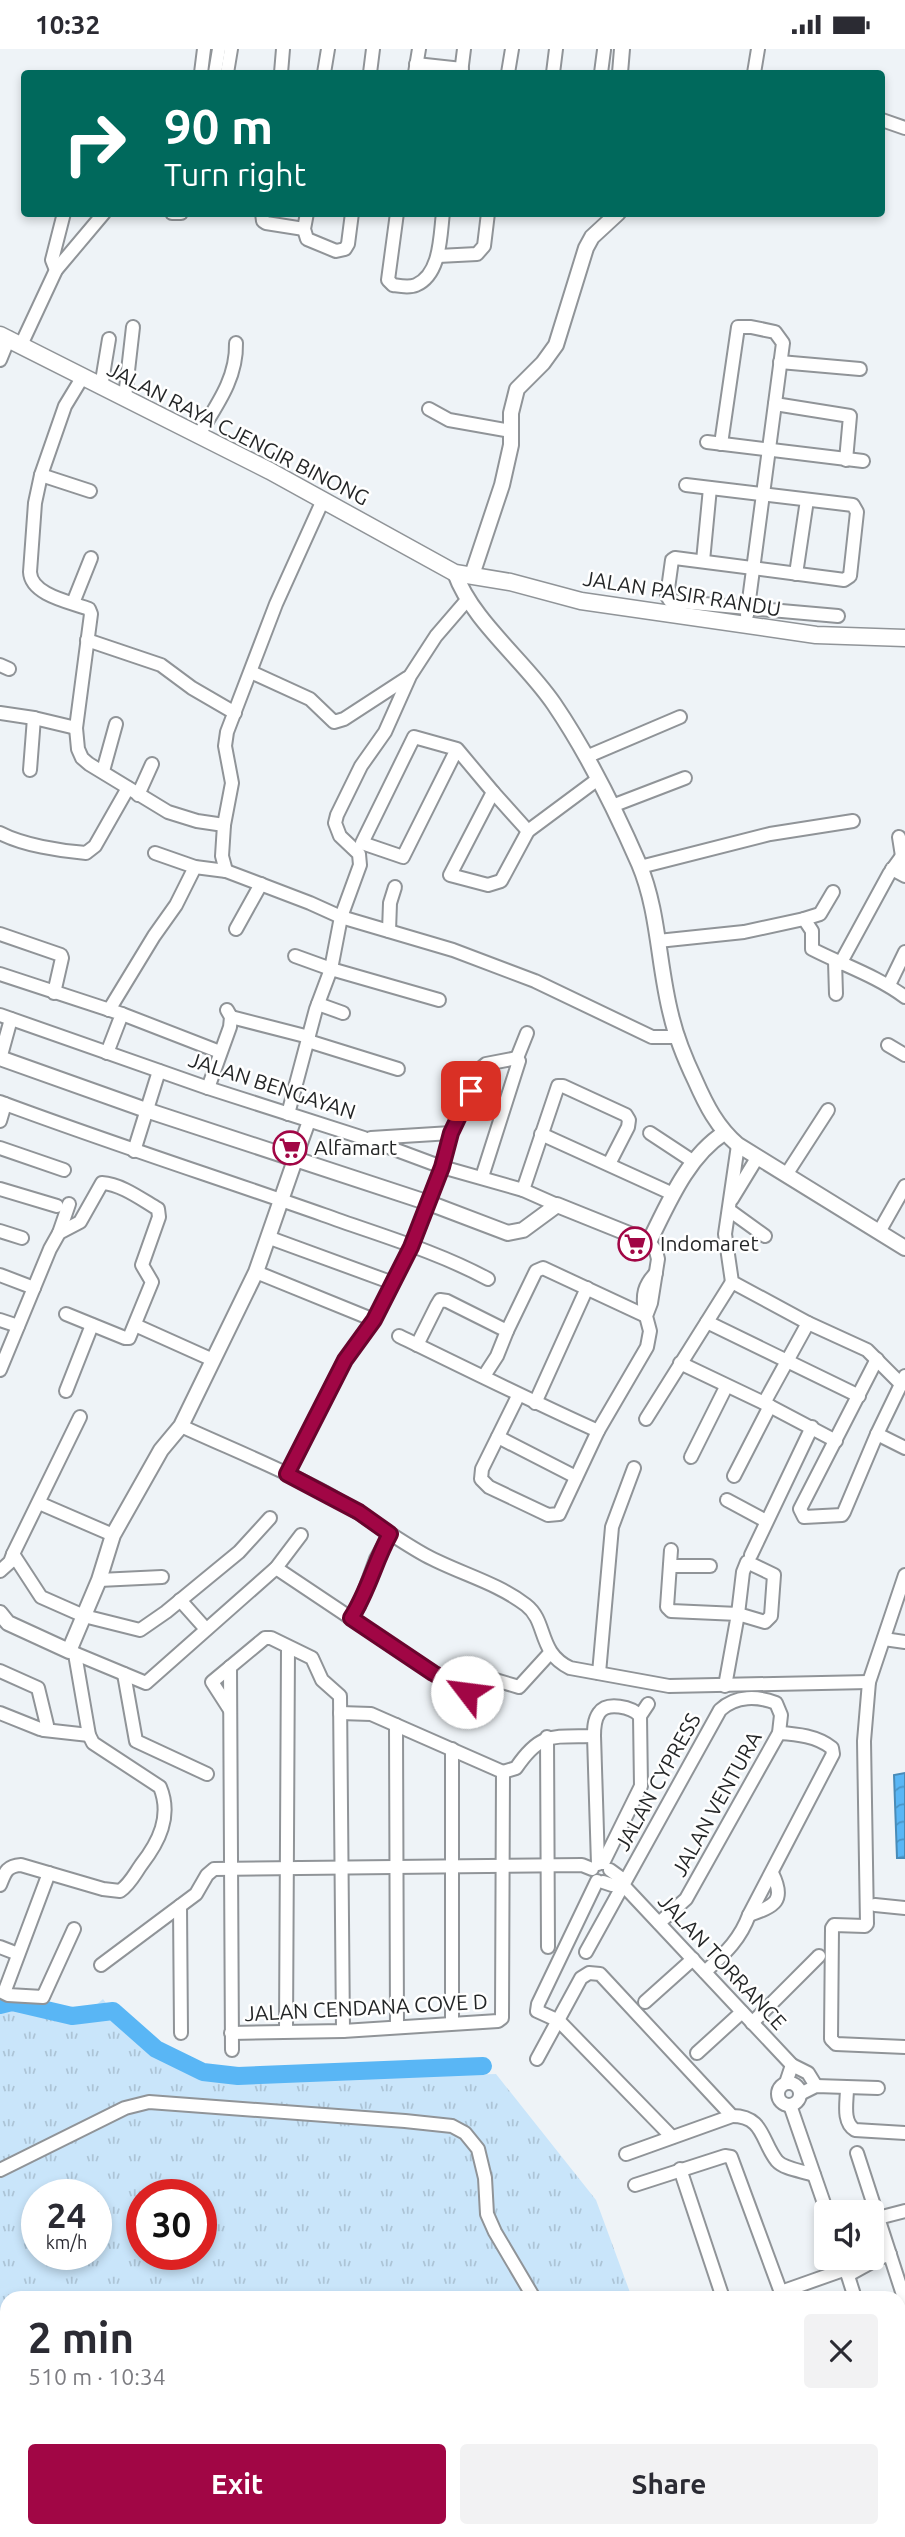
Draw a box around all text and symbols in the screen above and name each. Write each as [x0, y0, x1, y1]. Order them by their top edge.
text: 10:32 [35, 10, 100, 39]
icon: right [49, 98, 140, 189]
text: 90 m [164, 98, 273, 153]
text: Turn right [164, 156, 306, 192]
street label: JALAN RAYA CJENGIR BINONG [104, 357, 373, 510]
street label: JALAN PASIR RANDU [581, 566, 783, 621]
street label: JALAN BENGAYAN [186, 1047, 359, 1123]
pin [441, 1061, 501, 1121]
icon: arrive [452, 1072, 490, 1110]
supermarket icon: Alfamart [271, 1129, 309, 1167]
place label: Alfamart [314, 1135, 397, 1159]
supermarket icon: Indomaret [616, 1225, 654, 1263]
place label: Indomaret [660, 1231, 759, 1255]
position arrow [430, 1655, 504, 1729]
street label: JALAN CYPRESS [609, 1709, 705, 1854]
street label: JALAN VENTURA [666, 1726, 766, 1880]
street label: JALAN TORRANCE [654, 1889, 792, 2034]
street label: JALAN CENDANA COVE D [244, 1989, 488, 2025]
speed limit sign: 30 [126, 2179, 217, 2270]
text: 24 [47, 2195, 86, 2235]
map controls [814, 2200, 884, 2270]
button: sound [814, 2200, 884, 2270]
text: km/h [46, 2232, 87, 2252]
text: 2 min [28, 2314, 134, 2361]
button: close [804, 2314, 878, 2388]
text: 510 m · 10:34 [28, 2364, 166, 2389]
button: Exit [28, 2444, 446, 2524]
button: Share [460, 2444, 878, 2524]

